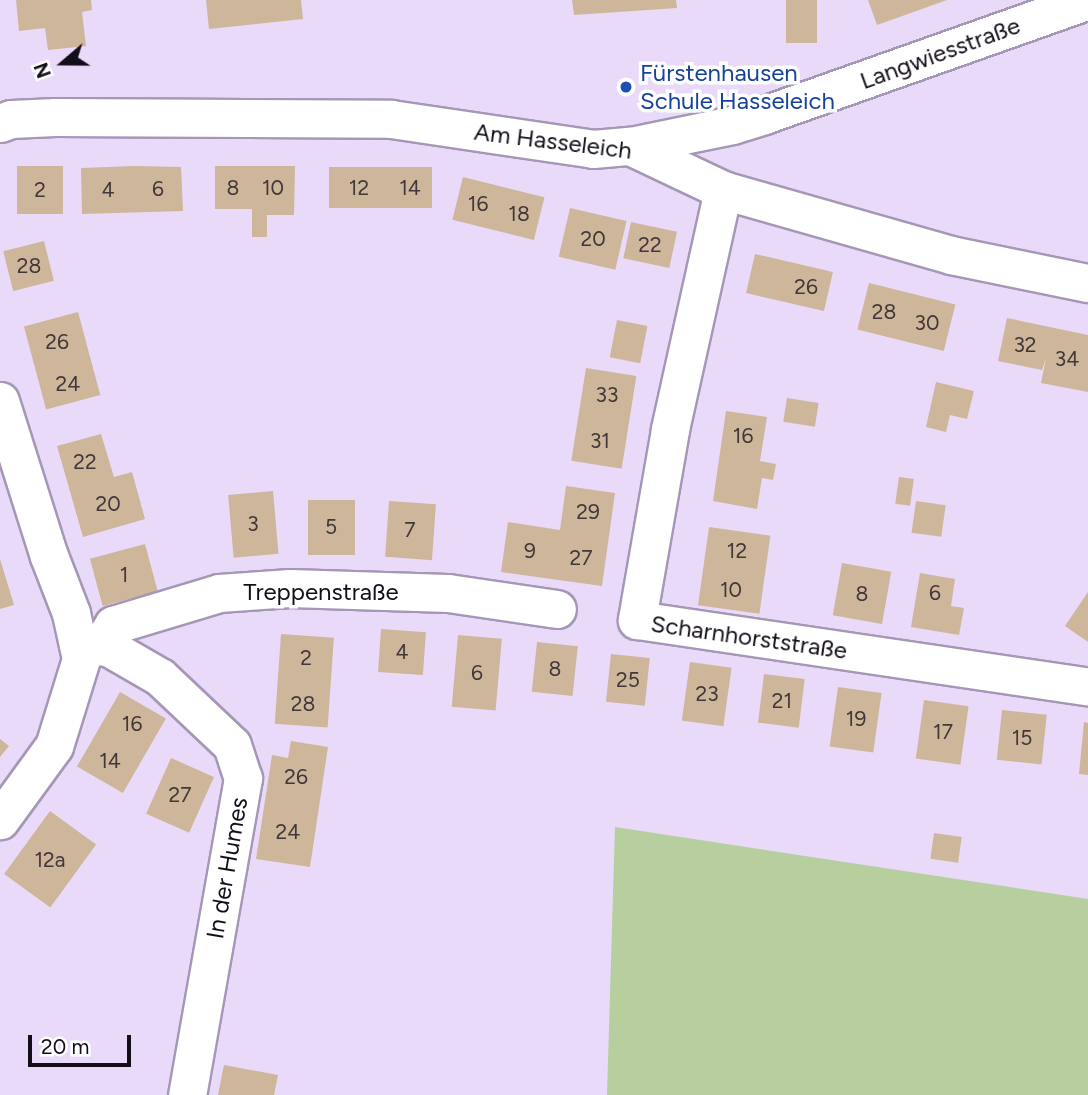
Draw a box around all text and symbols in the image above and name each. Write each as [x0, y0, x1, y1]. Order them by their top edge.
street label: Langwiesstraße [856, 11, 1024, 95]
north arrow [28, 28, 98, 98]
place label: Fürstenhausen Schule Hasseleich [640, 59, 835, 115]
text: N [29, 60, 56, 81]
marker: Fürstenhausen Schule Hasseleich [618, 79, 634, 95]
street label: Am Hasseleich [473, 117, 633, 165]
house number: 8 [227, 175, 239, 201]
house number: 10 [262, 175, 284, 201]
house number: 12 [349, 175, 369, 201]
house number: 14 [399, 175, 421, 201]
house number: 6 [152, 176, 164, 202]
house number: 2 [34, 177, 46, 203]
house number: 4 [101, 177, 115, 203]
house number: 16 [468, 191, 488, 217]
house number: 18 [508, 201, 530, 227]
house number: 20 [580, 226, 606, 252]
house number: 22 [638, 232, 662, 258]
house number: 28 [17, 253, 41, 279]
house number: 26 [794, 274, 818, 300]
house number: 28 [872, 299, 896, 325]
house number: 30 [915, 310, 939, 336]
house number: 26 [45, 329, 69, 355]
house number: 32 [1013, 332, 1037, 358]
house number: 34 [1055, 346, 1079, 372]
house number: 24 [56, 371, 80, 397]
house number: 33 [596, 382, 618, 408]
house number: 16 [733, 423, 753, 449]
house number: 31 [590, 428, 610, 454]
house number: 22 [73, 449, 97, 475]
house number: 20 [95, 491, 121, 517]
house number: 29 [576, 499, 600, 525]
house number: 3 [247, 511, 259, 537]
house number: 5 [325, 514, 337, 540]
house number: 7 [404, 517, 416, 543]
house number: 9 [524, 538, 536, 564]
house number: 12 [727, 538, 747, 564]
house number: 27 [569, 545, 593, 571]
house number: 1 [120, 562, 128, 588]
house number: 10 [720, 577, 742, 603]
street label: Treppenstraße [243, 578, 399, 606]
house number: 6 [929, 580, 941, 606]
house number: 8 [856, 581, 868, 607]
street label: Scharnhorststraße [649, 609, 849, 665]
house number: 4 [395, 639, 409, 665]
house number: 2 [300, 645, 312, 671]
house number: 8 [549, 656, 561, 682]
house number: 6 [471, 660, 483, 686]
house number: 25 [616, 667, 640, 693]
house number: 23 [695, 681, 719, 707]
house number: 21 [772, 688, 792, 714]
house number: 28 [291, 691, 315, 717]
house number: 19 [846, 706, 866, 732]
house number: 16 [122, 711, 142, 737]
house number: 17 [933, 719, 953, 745]
house number: 15 [1012, 725, 1032, 751]
house number: 14 [99, 748, 121, 774]
house number: 26 [284, 764, 308, 790]
house number: 27 [168, 782, 192, 808]
street label: In der Humes [200, 795, 254, 941]
house number: 24 [276, 819, 300, 845]
house number: 12a [34, 847, 66, 873]
scale bar [32, 1021, 135, 1066]
text: 20 m [41, 1034, 89, 1059]

